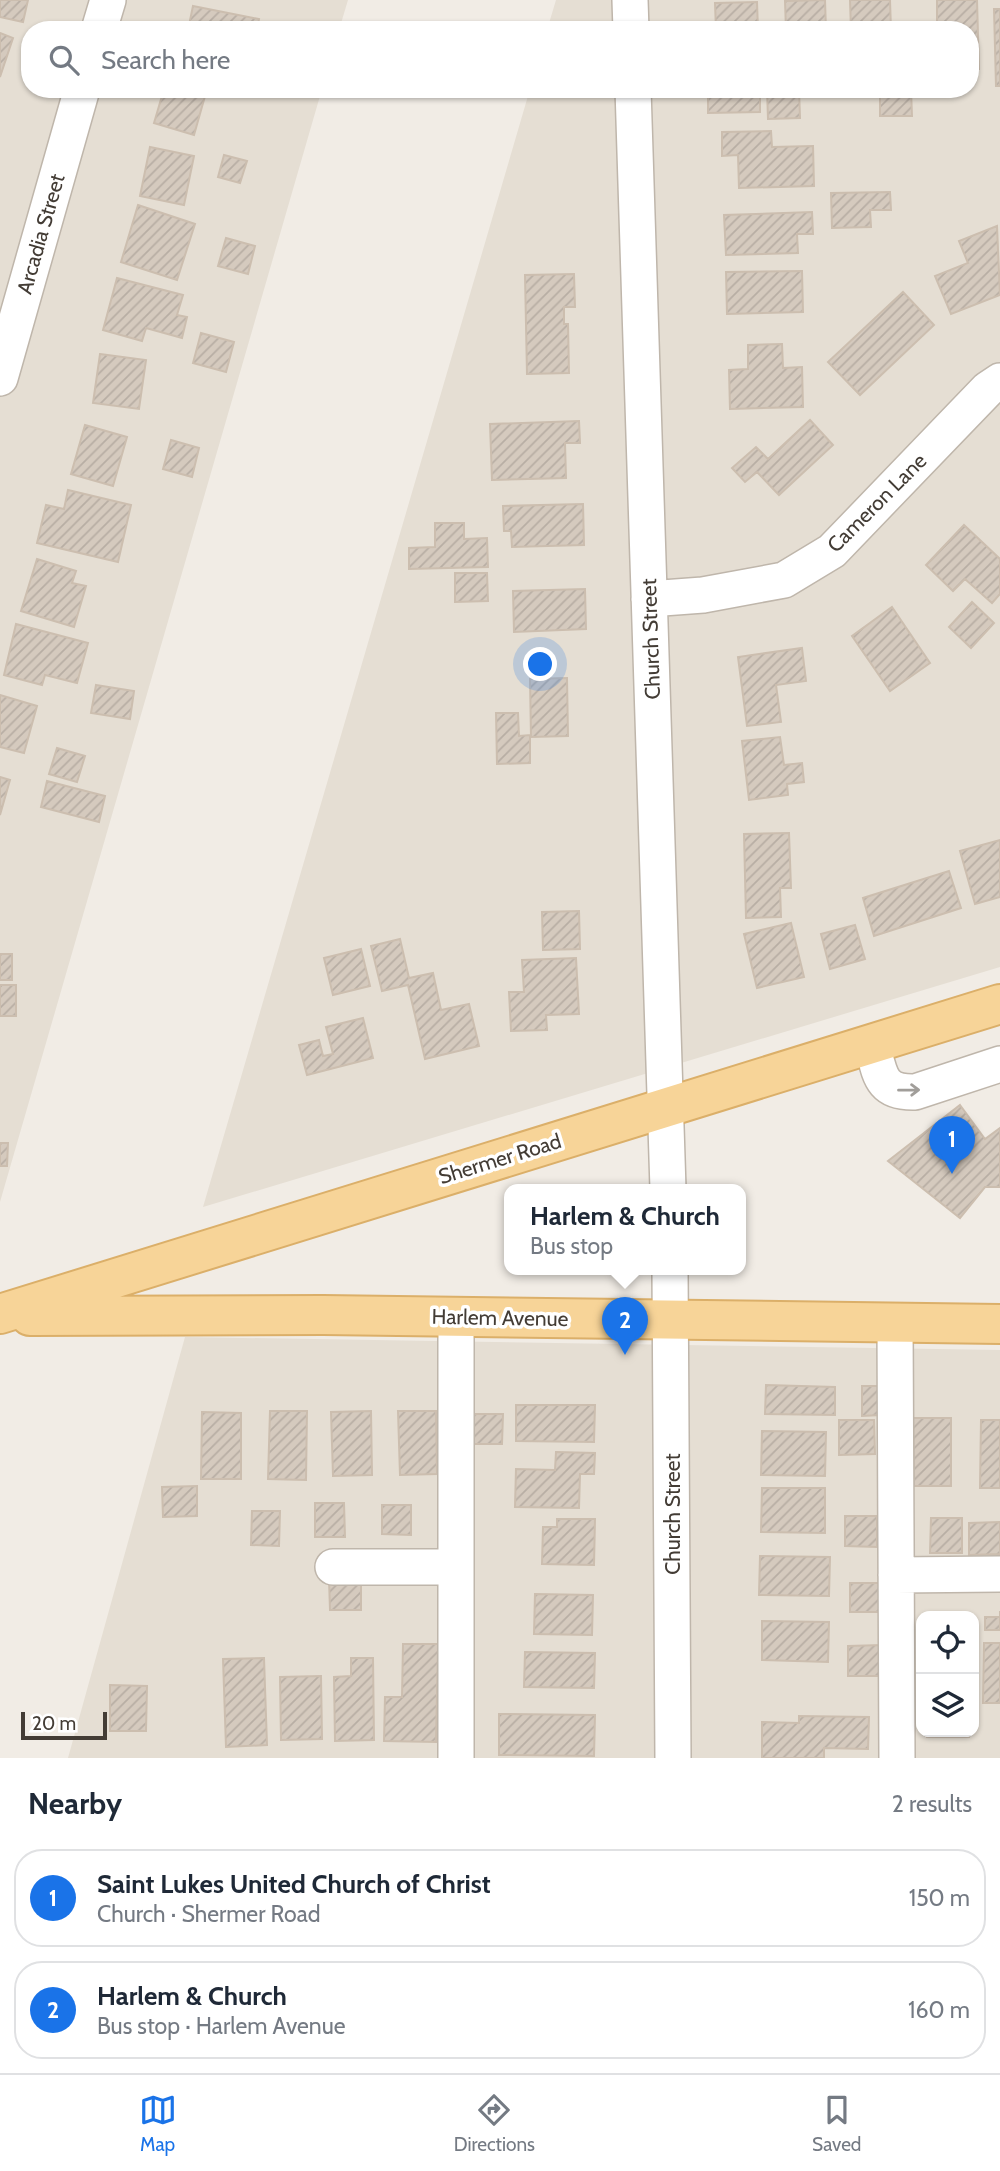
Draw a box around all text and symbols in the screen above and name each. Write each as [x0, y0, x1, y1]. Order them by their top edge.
search box [21, 21, 979, 98]
icon: search [45, 41, 83, 79]
text: Search here [101, 44, 230, 76]
street label: Arcadia Street [11, 171, 70, 297]
street label: Cameron Lane [822, 448, 931, 557]
street label: Church Street [636, 578, 665, 700]
your location [523, 647, 557, 681]
one-way arrow [897, 1084, 920, 1097]
pin: 1 [929, 1116, 975, 1174]
street label: Shermer Road [435, 1128, 564, 1189]
popup [504, 1184, 746, 1275]
text: Harlem & Church [530, 1200, 720, 1232]
text: Bus stop [530, 1232, 613, 1260]
pin: 2 [602, 1297, 648, 1355]
street label: Harlem Avenue [431, 1304, 569, 1331]
street label: Church Street [660, 1453, 685, 1575]
map controls [916, 1611, 979, 1737]
button: locate [916, 1611, 979, 1674]
button: layers [916, 1674, 979, 1737]
scale bar [21, 1709, 107, 1741]
text: 20 m [32, 1712, 76, 1735]
text: Nearby [28, 1785, 122, 1822]
text: 2 results [892, 1790, 972, 1818]
text: Saint Lukes United Church of Christ [97, 1868, 491, 1900]
text: 1 [49, 1884, 57, 1912]
text: 150 m [909, 1884, 970, 1912]
text: Church · Shermer Road [97, 1900, 320, 1928]
text: Harlem & Church [97, 1980, 287, 2012]
text: 2 [47, 1996, 59, 2024]
text: 160 m [908, 1996, 970, 2024]
text: Bus stop · Harlem Avenue [97, 2012, 346, 2040]
tab: Map [139, 2091, 177, 2156]
tab: Directions [454, 2091, 535, 2156]
tab: Saved [812, 2091, 861, 2156]

